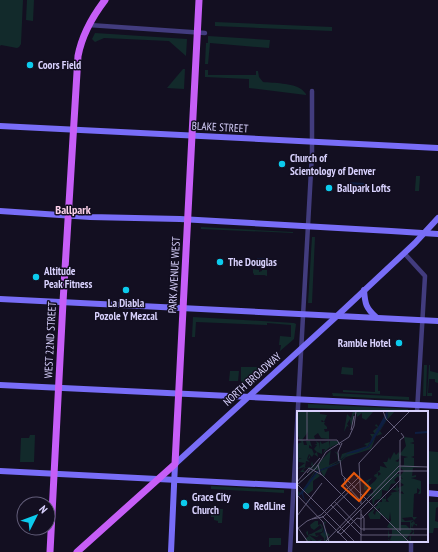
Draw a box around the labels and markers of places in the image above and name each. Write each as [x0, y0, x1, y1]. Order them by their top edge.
place label: Coors Field [38, 58, 81, 72]
marker: Coors Field [25, 60, 35, 70]
place label: Church of Scientology of Denver [290, 151, 376, 178]
marker: Church of Scientology of Denver [277, 159, 287, 169]
place label: Ballpark Lofts [337, 181, 391, 195]
marker: Ballpark Lofts [324, 183, 334, 193]
place label: The Douglas [228, 255, 277, 269]
marker: The Douglas [215, 257, 225, 267]
place label: Altitude Peak Fitness [43, 264, 92, 291]
marker: Altitude Peak Fitness [31, 272, 41, 282]
marker: La Diabla Pozole Y Mezcal [121, 285, 131, 295]
place label: La Diabla Pozole Y Mezcal [95, 296, 158, 323]
place label: Ramble Hotel [338, 336, 391, 350]
marker: Ramble Hotel [394, 338, 404, 348]
place label: Grace City Church [192, 490, 231, 517]
marker: Grace City Church [179, 498, 189, 508]
place label: RedLine [254, 499, 286, 513]
marker: RedLine [241, 501, 251, 511]

